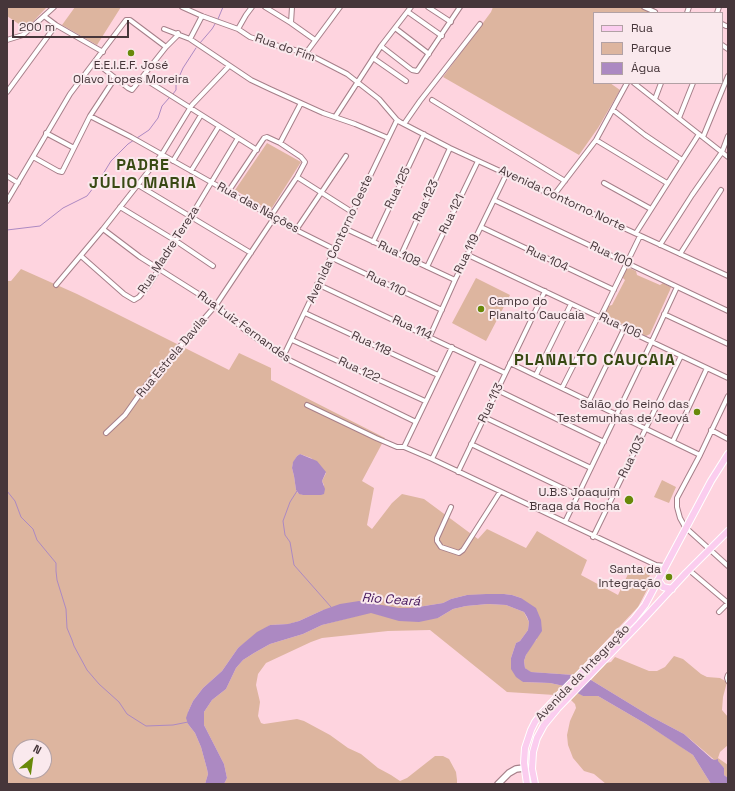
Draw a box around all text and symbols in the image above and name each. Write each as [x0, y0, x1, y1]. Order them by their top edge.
scale bar [14, 12, 131, 38]
legend [593, 12, 723, 84]
text: 200 m [19, 19, 55, 35]
text: Rua [631, 20, 653, 36]
street label: Rua do Fim [253, 31, 317, 65]
text: Parque [631, 40, 671, 56]
marker: E.E.I.E.F. José Olavo Lopes Moreira [126, 48, 136, 58]
place label: E.E.I.E.F. José Olavo Lopes Moreira [73, 59, 189, 87]
text: Água [631, 60, 661, 76]
district label: PADRE JÚLIO MARIA [89, 156, 197, 194]
street label: Avenida Contorno Norte [496, 163, 628, 235]
street label: Rua 125 [382, 165, 414, 211]
street label: Avenida Contorno Oeste [304, 173, 376, 305]
street label: Rua 123 [410, 178, 442, 224]
street label: Rua das Nações [214, 179, 302, 237]
street label: Rua 121 [436, 192, 468, 236]
street label: Rua Madre Tereza [135, 204, 203, 296]
street label: Rua 119 [451, 232, 483, 276]
street label: Rua 108 [376, 238, 422, 270]
street label: Rua 100 [587, 239, 635, 271]
street label: Rua 104 [524, 243, 570, 275]
street label: Rua 110 [364, 268, 408, 300]
street label: Rua Luiz Fernandes [195, 288, 293, 366]
place label: Campo do Planalto Caucaia [489, 295, 585, 323]
marker: Campo do Planalto Caucaia [476, 304, 486, 314]
street label: Rua 106 [597, 310, 643, 342]
street label: Rua 114 [390, 313, 434, 343]
street label: Rua Estrela Davila [134, 314, 210, 400]
street label: Rua 118 [349, 329, 393, 359]
district label: PLANALTO CAUCAIA [514, 351, 676, 371]
street label: Rua 122 [336, 354, 382, 386]
street label: Rua 113 [475, 381, 507, 425]
place label: Salão do Reino das Testemunhas de Jeová [557, 398, 689, 426]
marker: Salão do Reino das Testemunhas de Jeová [692, 407, 702, 417]
street label: Rua 103 [616, 434, 648, 480]
place label: U.B.S Joaquim Braga da Rocha [529, 486, 620, 514]
marker: U.B.S Joaquim Braga da Rocha [623, 494, 635, 506]
place label: Santa da Integração [598, 563, 661, 591]
marker: Santa da Integração [664, 572, 674, 582]
water label: Rio Ceará [361, 590, 421, 610]
street label: Avenida da Integração [533, 622, 633, 724]
north arrow [12, 739, 52, 779]
text: N [31, 741, 44, 757]

